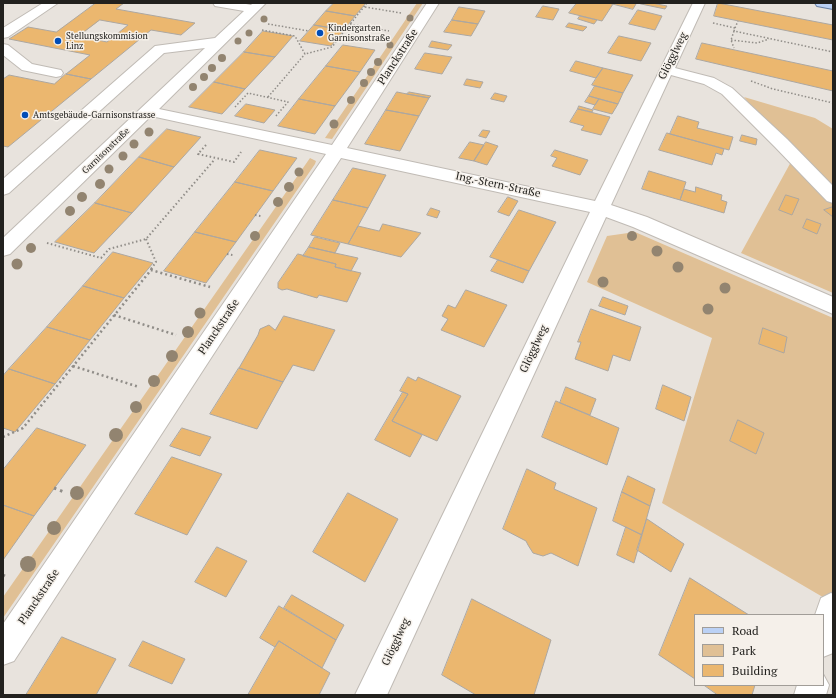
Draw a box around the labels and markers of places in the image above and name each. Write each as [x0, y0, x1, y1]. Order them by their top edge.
place label: Kindergarten Garnisonstraße [328, 23, 390, 44]
marker: Kindergarten Garnisonstraße [315, 28, 325, 38]
place label: Stellungskommision Linz [66, 31, 148, 52]
marker: Stellungskommision Linz [53, 36, 63, 46]
marker: Amtsgebäude-Garnisonstrasse [20, 110, 30, 120]
place label: Amtsgebäude-Garnisonstrasse [33, 110, 155, 120]

